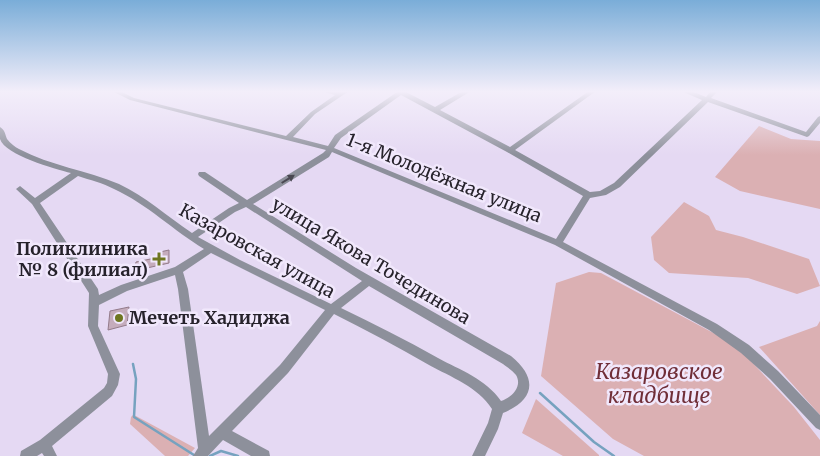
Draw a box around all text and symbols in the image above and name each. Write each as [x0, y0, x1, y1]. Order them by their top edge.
street label: 1-я Молодёжная улица [343, 128, 546, 227]
one-way arrow [281, 175, 295, 184]
street label: улица Якова Точединова [268, 192, 475, 329]
street label: Казаровская улица [175, 198, 339, 303]
place label: Поликлиника № 8 (филиал) [16, 237, 148, 281]
marker: Поликлиника № 8 (филиал) [152, 252, 166, 266]
place label: Мечеть Хадиджа [129, 306, 290, 329]
marker: Мечеть Хадиджа [113, 312, 125, 324]
park label: Казаровское кладбище [595, 358, 723, 409]

